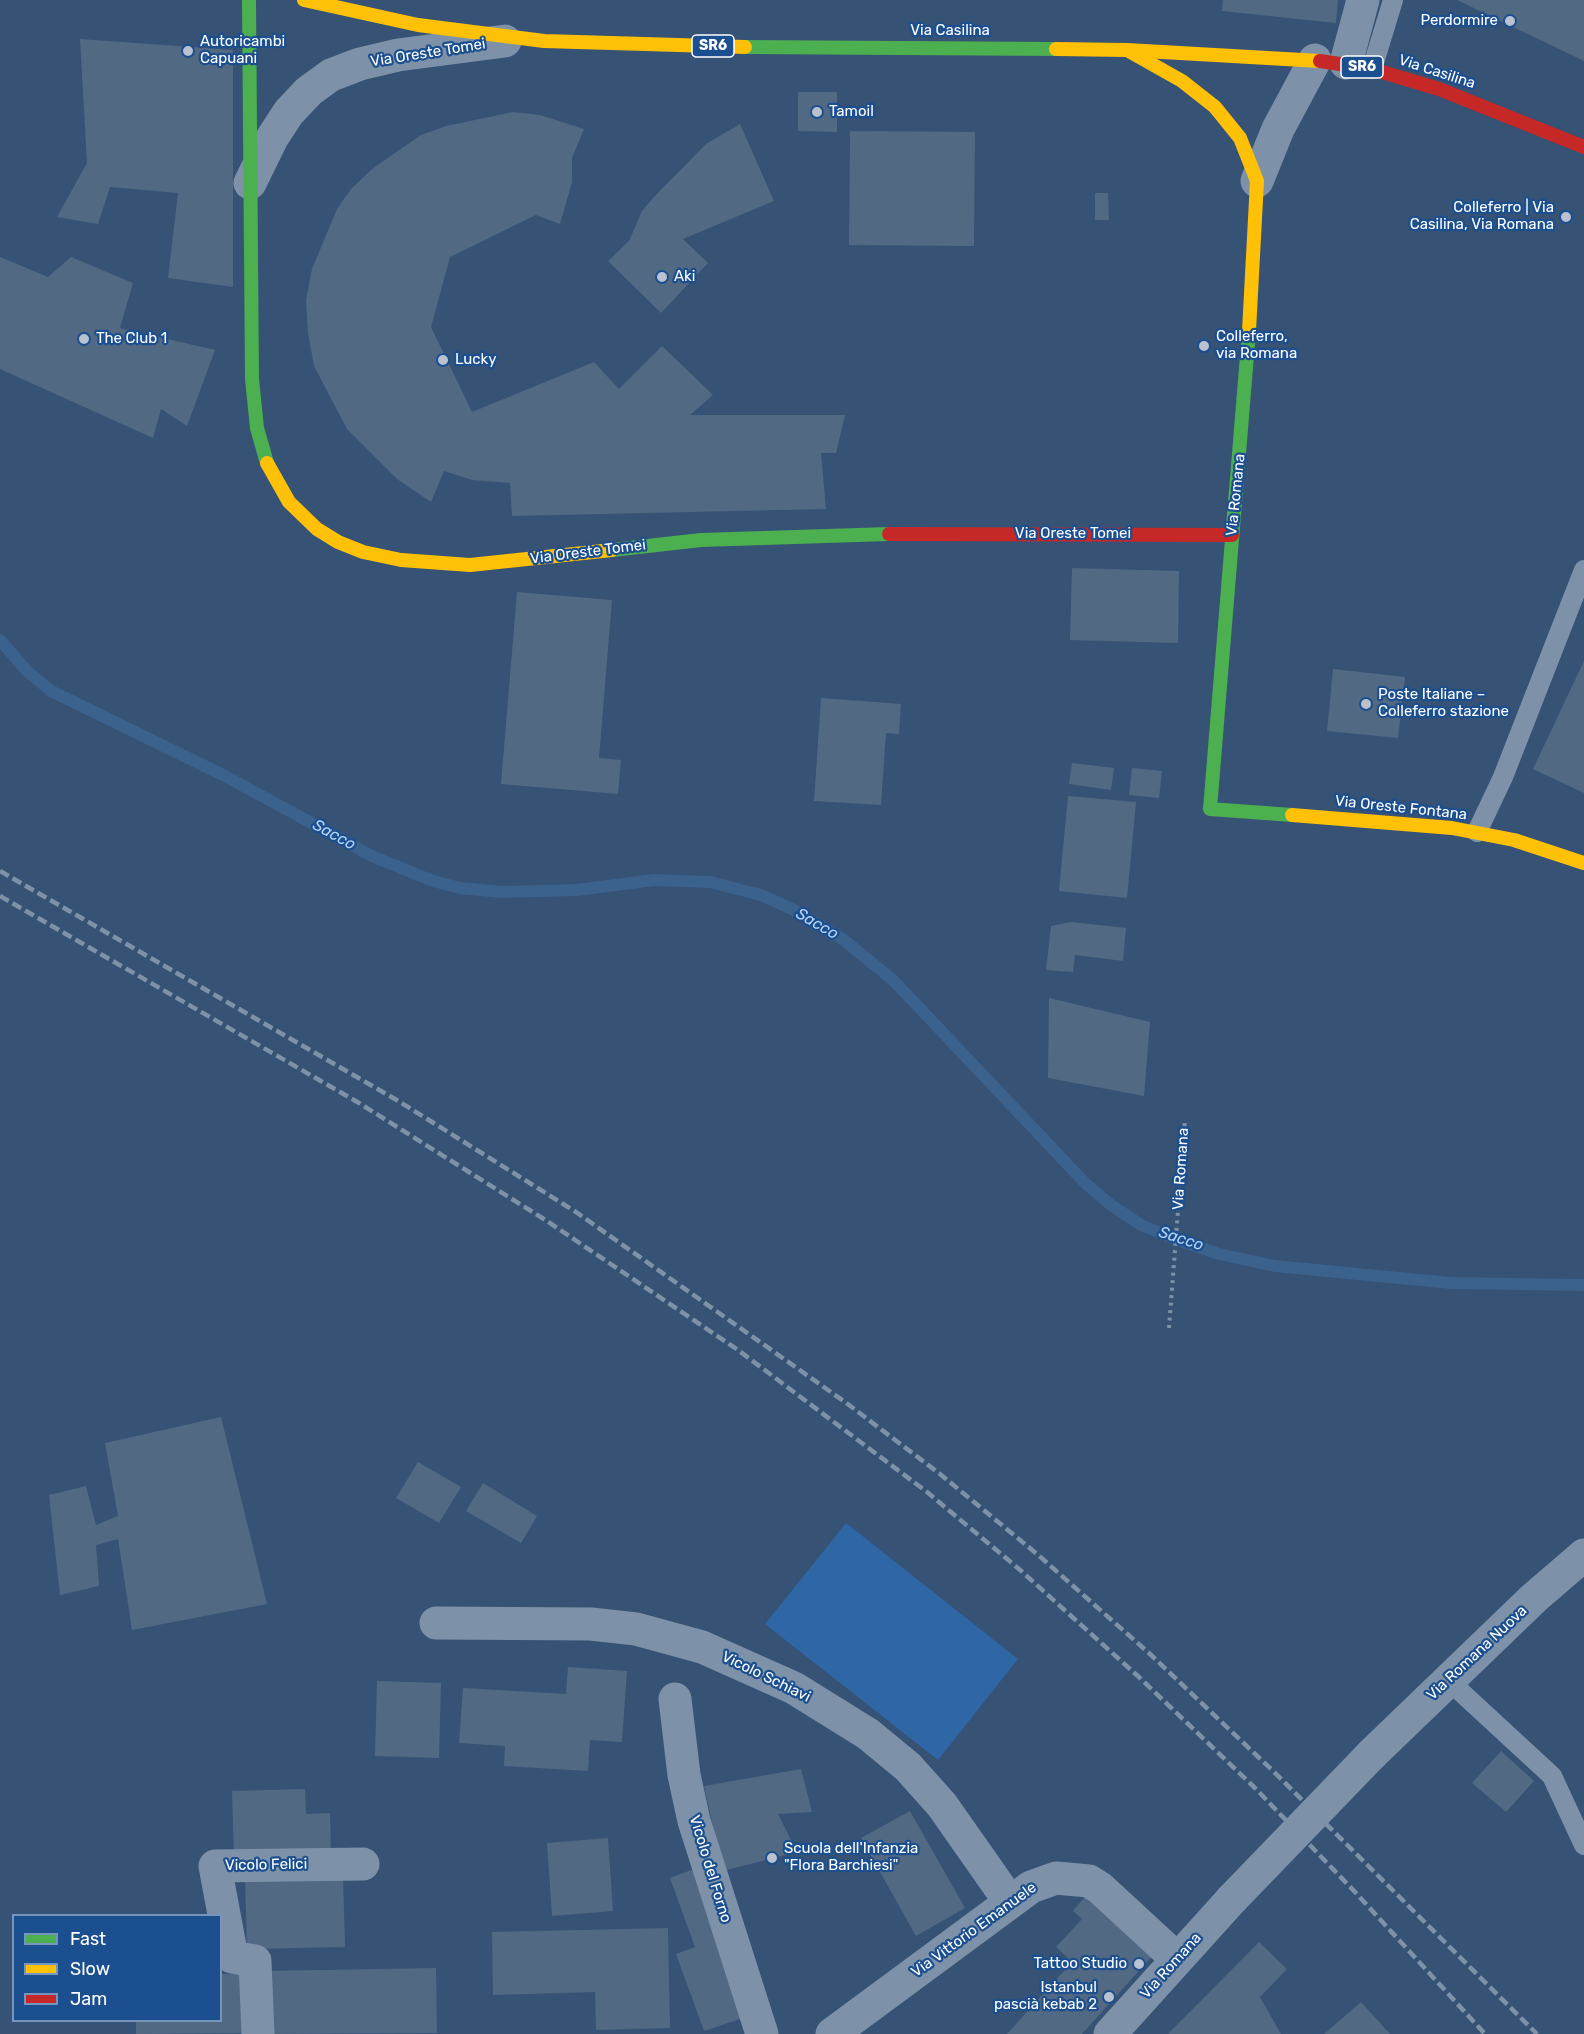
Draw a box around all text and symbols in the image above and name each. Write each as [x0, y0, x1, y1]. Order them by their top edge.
place label: Perdormire [1420, 12, 1498, 30]
marker: Perdormire [1503, 14, 1517, 28]
street label: Via Casilina [910, 22, 990, 40]
place label: Autoricambi Capuani [200, 33, 285, 68]
street label: Via Oreste Tomei [369, 35, 487, 71]
road number: SR6 [692, 35, 734, 57]
marker: Autoricambi Capuani [181, 44, 195, 58]
street label: Via Casilina [1396, 51, 1478, 93]
road number: SR6 [1341, 56, 1383, 78]
place label: Tamoil [829, 103, 874, 121]
marker: Tamoil [810, 105, 824, 119]
place label: Colleferro | Via Casilina, Via Romana [1410, 199, 1554, 234]
marker: Colleferro | Via Casilina, Via Romana [1559, 210, 1573, 224]
place label: Aki [674, 268, 695, 286]
marker: Aki [655, 270, 669, 284]
place label: Colleferro, via Romana [1216, 328, 1297, 363]
place label: The Club 1 [96, 330, 167, 348]
marker: The Club 1 [77, 332, 91, 346]
marker: Colleferro, via Romana [1197, 339, 1211, 353]
place label: Lucky [455, 351, 497, 369]
marker: Lucky [436, 353, 450, 367]
street label: Via Romana [1223, 453, 1249, 537]
street label: Via Oreste Tomei [1015, 525, 1131, 543]
street label: Via Oreste Tomei [529, 536, 647, 568]
place label: Poste Italiane – Colleferro stazione [1378, 686, 1509, 721]
marker: Poste Italiane – Colleferro stazione [1359, 697, 1373, 711]
street label: Via Oreste Fontana [1334, 792, 1468, 824]
water label: Sacco [309, 815, 359, 855]
water label: Sacco [792, 904, 842, 944]
street label: Via Romana [1169, 1127, 1193, 1211]
water label: Sacco [1156, 1223, 1206, 1255]
street label: Via Romana Nuova [1423, 1602, 1531, 1704]
street label: Vicolo Schiavi [719, 1648, 813, 1706]
street label: Vicolo del Forno [685, 1813, 735, 1925]
place label: Scuola dell'Infanzia "Flora Barchiesi" [784, 1840, 918, 1875]
marker: Scuola dell'Infanzia "Flora Barchiesi" [765, 1851, 779, 1865]
street label: Vicolo Felici [225, 1855, 307, 1875]
street label: Via Vittorio Emanuele [908, 1879, 1040, 1981]
legend [12, 1914, 222, 2022]
text: Fast [70, 1928, 106, 1950]
street label: Via Romana [1137, 1929, 1205, 2003]
place label: Tattoo Studio [1033, 1955, 1127, 1973]
marker: Tattoo Studio [1132, 1957, 1146, 1971]
text: Slow [70, 1958, 110, 1980]
place label: Istanbul pascià kebab 2 [994, 1979, 1097, 2014]
text: Jam [70, 1988, 107, 2010]
marker: Istanbul pascià kebab 2 [1102, 1990, 1116, 2004]

